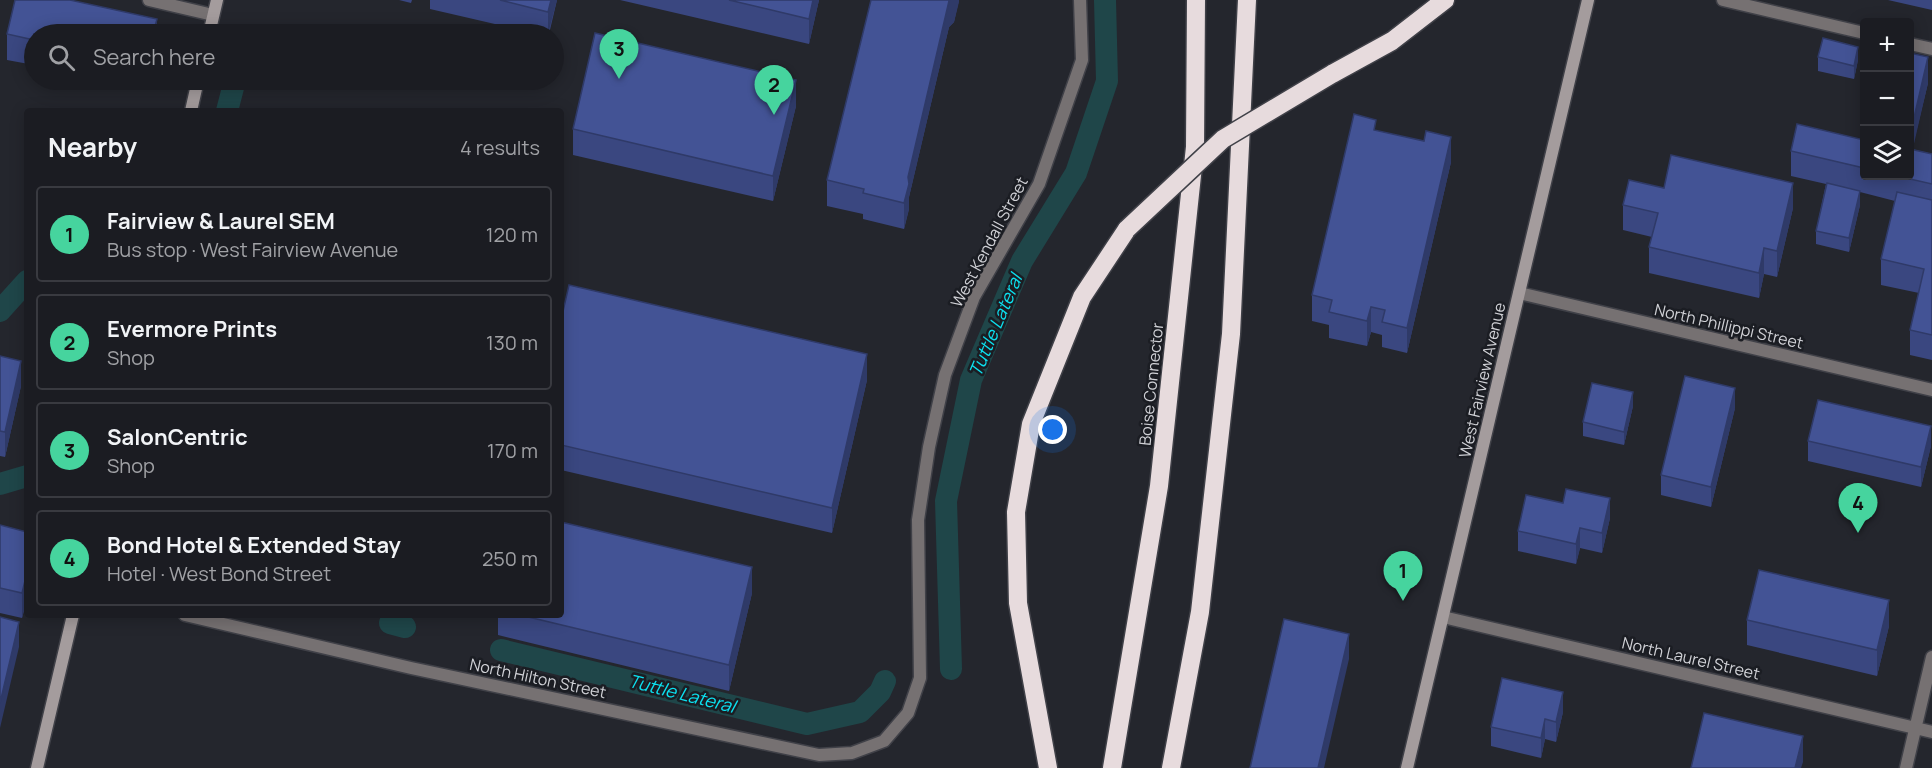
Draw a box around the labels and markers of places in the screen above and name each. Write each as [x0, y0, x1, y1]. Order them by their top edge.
pin: 3 [600, 29, 638, 79]
pin: 2 [754, 66, 794, 115]
pin: 4 [1838, 484, 1878, 533]
pin: 1 [1384, 552, 1422, 601]

